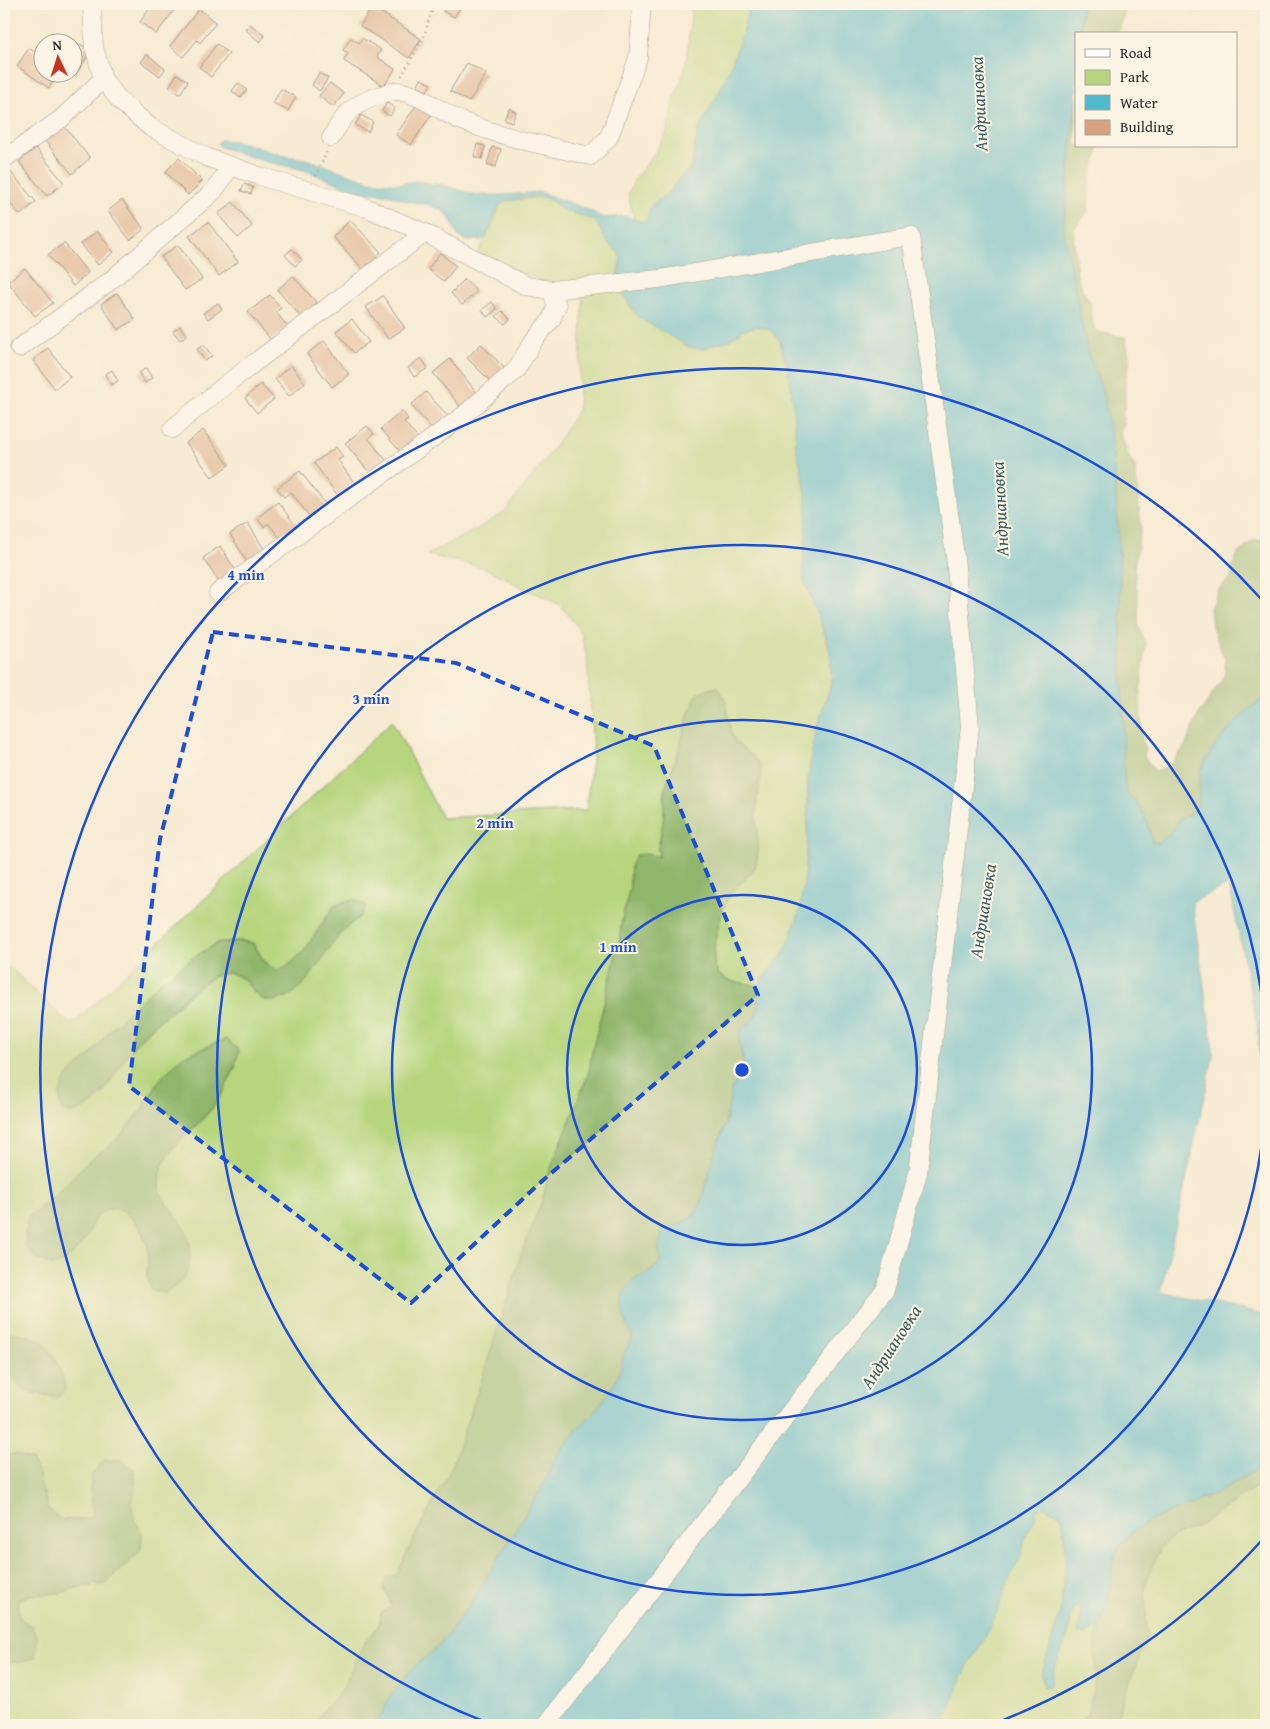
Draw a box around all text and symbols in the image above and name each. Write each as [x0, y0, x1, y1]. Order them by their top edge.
north arrow [32, 32, 82, 82]
legend [1075, 32, 1238, 148]
text: N [52, 35, 63, 55]
text: Road [1120, 42, 1151, 63]
water label: Андриановка [962, 55, 995, 153]
text: Park [1120, 66, 1149, 87]
text: Water [1120, 92, 1158, 113]
text: Building [1120, 116, 1174, 137]
water label: Андриановка [983, 460, 1016, 558]
text: 4 min [227, 564, 265, 585]
text: 3 min [352, 688, 390, 709]
text: 2 min [476, 812, 514, 833]
water label: Андриановка [962, 861, 1003, 961]
text: 1 min [599, 936, 637, 957]
centre of rings [733, 1061, 751, 1079]
water label: Андриановка [853, 1299, 928, 1395]

